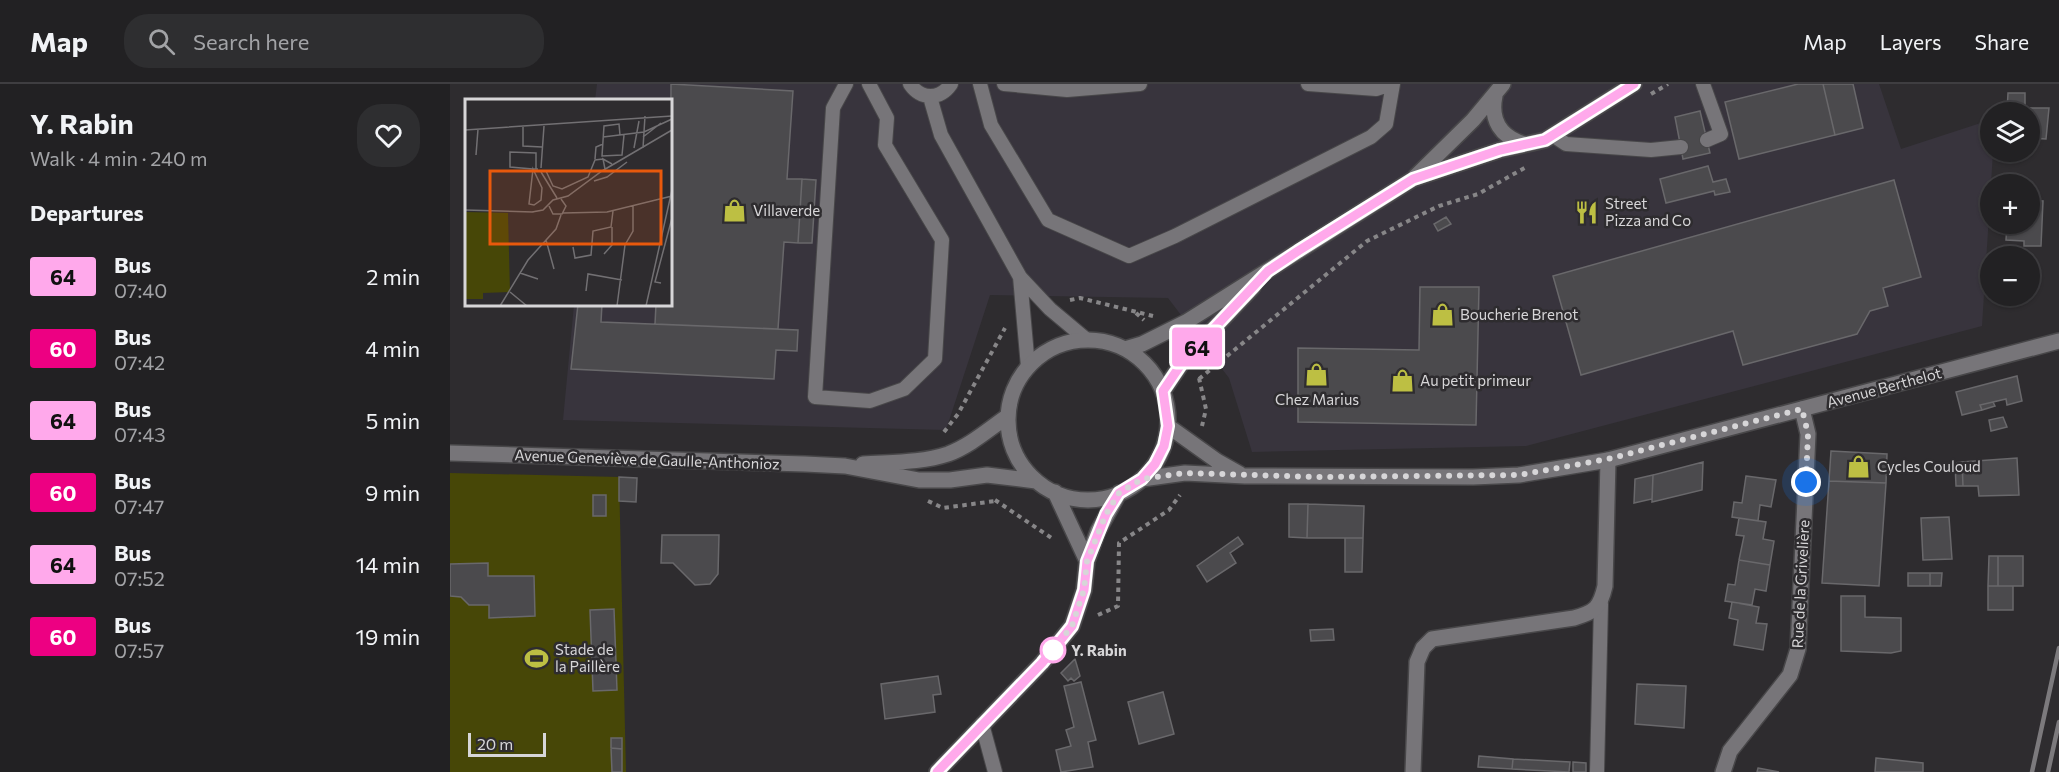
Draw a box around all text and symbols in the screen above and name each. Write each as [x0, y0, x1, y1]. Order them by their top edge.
search box [124, 14, 544, 68]
text: Map [30, 24, 88, 58]
icon: search [145, 25, 178, 58]
text: Search here [193, 28, 309, 55]
text: Map [1803, 29, 1847, 54]
text: Layers [1880, 29, 1942, 54]
text: Share [1975, 29, 2029, 54]
inset map [465, 99, 672, 306]
map controls [1980, 102, 2040, 306]
button: layers [1980, 102, 2040, 162]
button: heart [357, 104, 420, 167]
text: Y. Rabin [30, 106, 134, 140]
text: Walk · 4 min · 240 m [30, 146, 207, 170]
button: + [1980, 174, 2040, 234]
place label: Street Pizza and Co [1605, 194, 1691, 229]
shop icon: Villaverde [722, 197, 748, 223]
text: Departures [30, 199, 144, 226]
restaurant icon: Street Pizza and Co [1574, 199, 1600, 225]
place label: Villaverde [753, 201, 820, 219]
button: − [1980, 246, 2040, 306]
text: Bus [114, 251, 151, 278]
text: 2 min [366, 263, 420, 290]
text: 64 [50, 264, 76, 289]
text: 07:40 [114, 278, 167, 302]
shop icon: Boucherie Brenot [1429, 301, 1455, 327]
place label: Boucherie Brenot [1460, 305, 1579, 323]
text: Bus [114, 323, 151, 350]
line badge: 64 [1170, 328, 1224, 366]
text: 4 min [365, 335, 420, 362]
text: 64 [1184, 335, 1210, 360]
text: 60 [50, 336, 76, 361]
text: 07:42 [114, 350, 165, 374]
shop icon: Chez Marius [1304, 362, 1330, 388]
street label: Avenue Berthelot [1825, 363, 1943, 411]
shop icon: Au petit primeur [1389, 367, 1415, 393]
place label: Au petit primeur [1420, 371, 1531, 389]
place label: Chez Marius [1275, 390, 1359, 408]
text: Bus [114, 395, 151, 422]
text: 5 min [366, 407, 420, 434]
text: 64 [50, 408, 76, 433]
text: 07:43 [114, 422, 166, 446]
street label: Avenue Geneviève de Gaulle-Anthonioz [514, 445, 780, 473]
shop icon: Cycles Couloud [1846, 453, 1872, 479]
place label: Cycles Couloud [1877, 457, 1981, 475]
text: Bus [114, 467, 151, 494]
your location [1791, 467, 1821, 497]
text: 9 min [365, 479, 420, 506]
text: 60 [50, 480, 76, 505]
text: 07:47 [114, 494, 164, 518]
street label: Rue de la Grivelière [1788, 519, 1812, 649]
text: Bus [114, 539, 151, 566]
text: 14 min [356, 551, 420, 578]
text: 64 [50, 552, 76, 577]
text: 07:52 [114, 566, 165, 590]
text: Bus [114, 611, 151, 638]
text: 19 min [356, 623, 420, 650]
text: 60 [50, 624, 76, 649]
marker: Y. Rabin [1040, 637, 1066, 663]
text: 07:57 [114, 638, 164, 662]
place label: Stade de la Paillère [555, 640, 620, 675]
place label: Y. Rabin [1071, 641, 1127, 659]
sports icon: Stade de la Paillère [524, 645, 550, 671]
scale bar [468, 730, 546, 758]
text: 20 m [477, 734, 513, 753]

